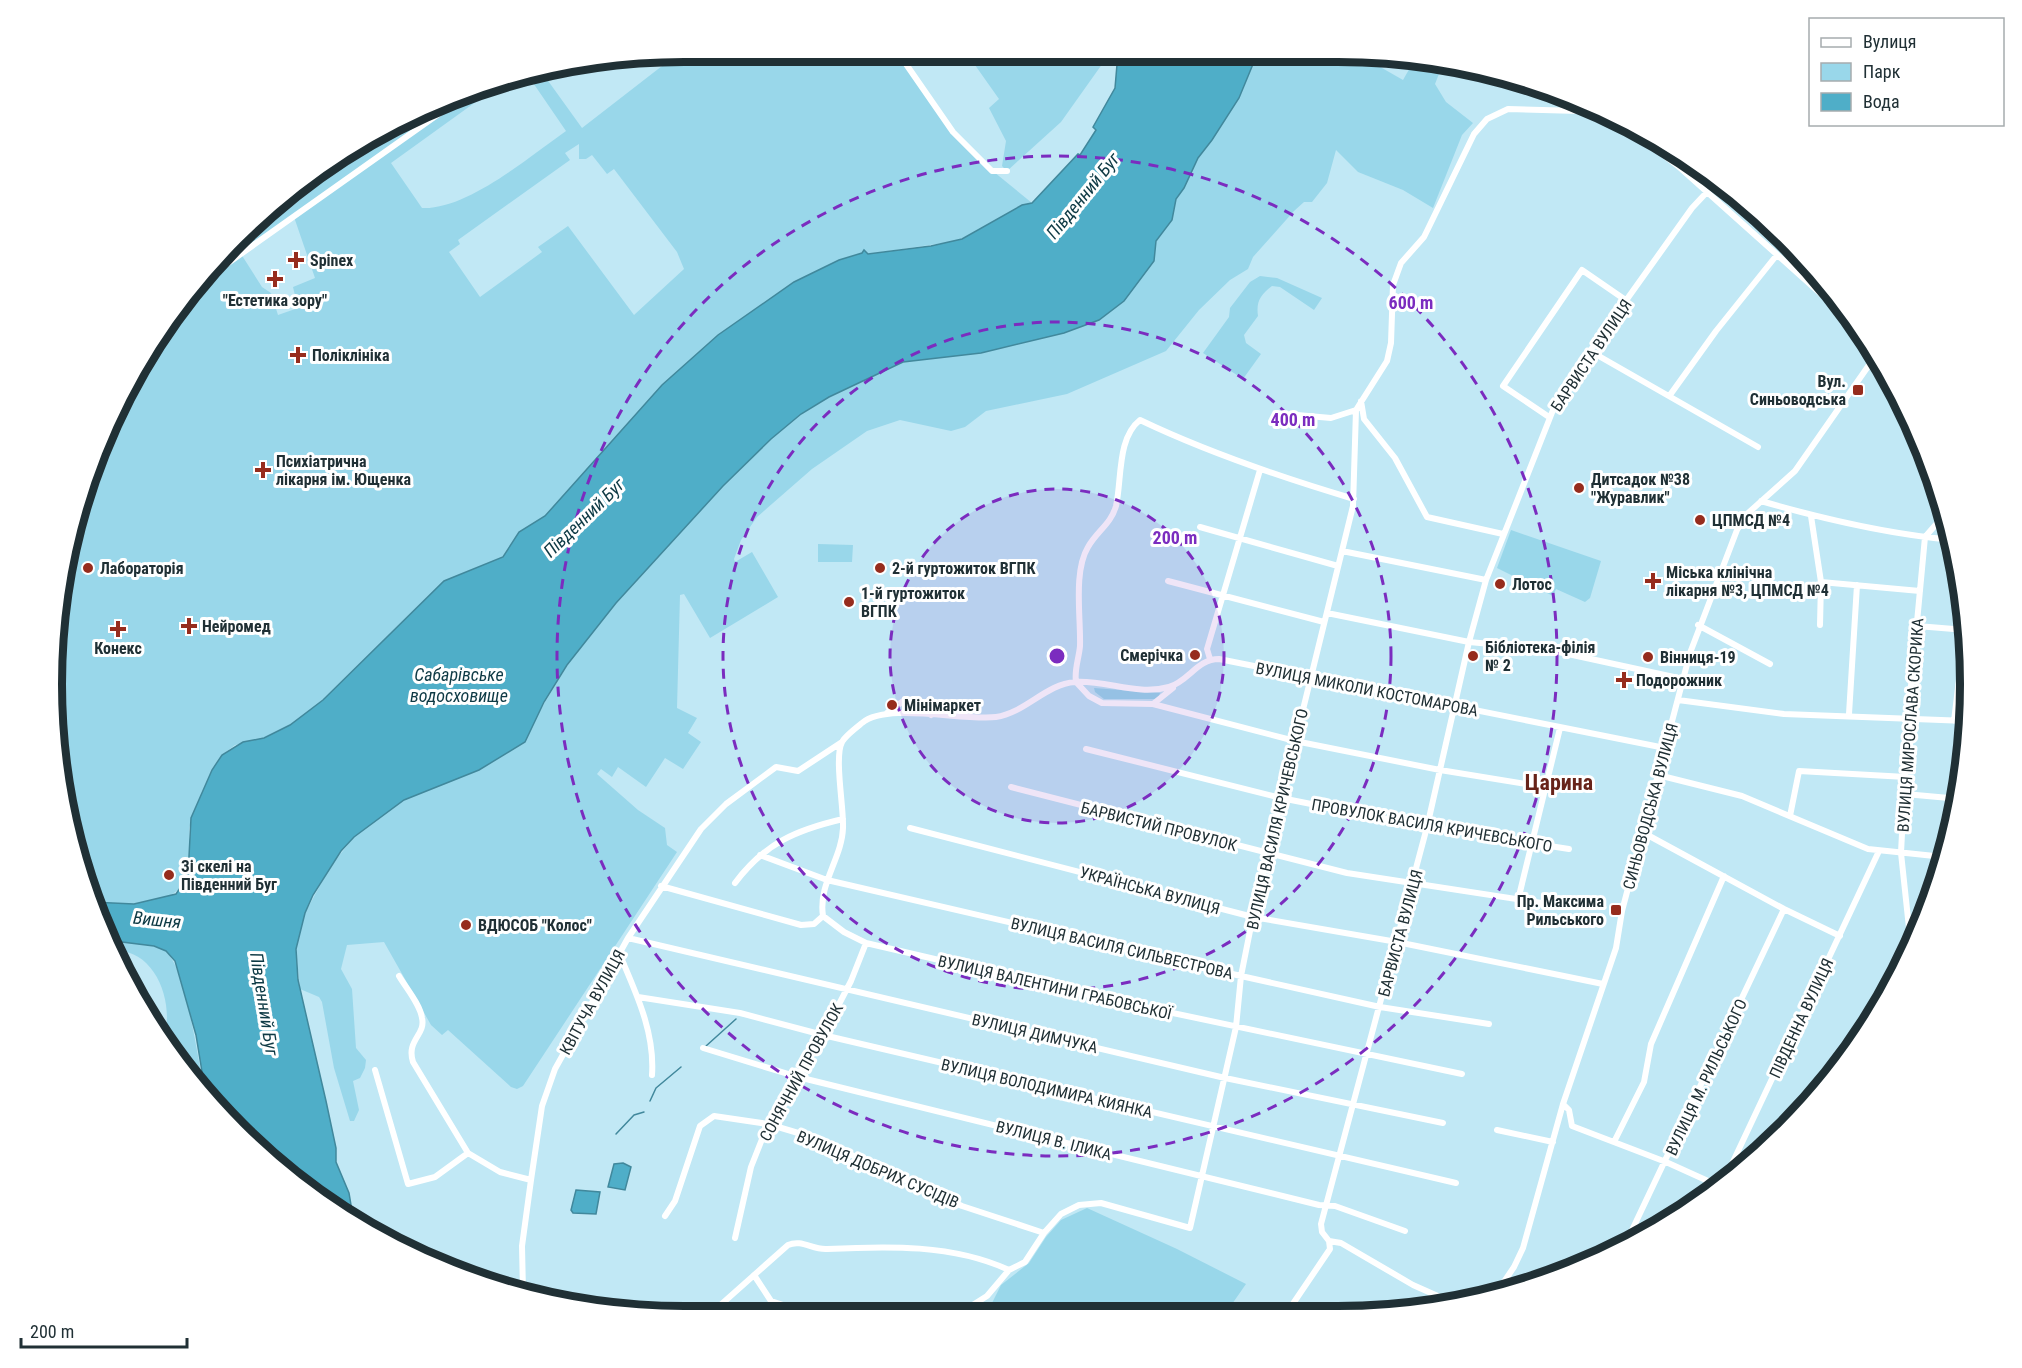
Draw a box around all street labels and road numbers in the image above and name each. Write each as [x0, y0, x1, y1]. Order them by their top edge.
street label: БАРВИСТА ВУЛИЦЯ [1547, 296, 1636, 415]
street label: ВУЛИЦЯ МИРОСЛАВА СКОРИКА [1894, 617, 1927, 833]
street label: ВУЛИЦЯ МИКОЛИ КОСТОМАРОВА [1254, 659, 1480, 720]
street label: ВУЛИЦЯ ВАСИЛЯ КРИЧЕВСЬКОГО [1243, 707, 1312, 931]
street label: СИНЬОВОДСЬКА ВУЛИЦЯ [1619, 721, 1682, 891]
street label: ПРОВУЛОК ВАСИЛЯ КРИЧЕВСЬКОГО [1310, 795, 1554, 856]
street label: БАРВИСТИЙ ПРОВУЛОК [1079, 798, 1239, 855]
street label: УКРАЇНСЬКА ВУЛИЦЯ [1078, 863, 1222, 918]
street label: БАРВИСТА ВУЛИЦЯ [1374, 867, 1427, 999]
street label: ВУЛИЦЯ ВАСИЛЯ СИЛЬВЕСТРОВА [1009, 914, 1235, 983]
street label: КВІТУЧА ВУЛИЦЯ [556, 946, 629, 1058]
street label: ВУЛИЦЯ ВАЛЕНТИНИ ГРАБОВСЬКОЇ [936, 951, 1175, 1024]
street label: ПІВДЕННА ВУЛИЦЯ [1765, 955, 1838, 1081]
street label: ВУЛИЦЯ М. РИЛЬСЬКОГО [1662, 996, 1751, 1158]
street label: СОНЯЧНИЙ ПРОВУЛОК [756, 1000, 847, 1144]
street label: ВУЛИЦЯ ДИМЧУКА [970, 1010, 1100, 1057]
street label: ВУЛИЦЯ ВОЛОДИМИРА КИЯНКА [939, 1055, 1154, 1122]
street label: ВУЛИЦЯ В. ІЛИКА [994, 1117, 1114, 1164]
street label: ВУЛИЦЯ ДОБРИХ СУСІДІВ [794, 1127, 962, 1212]

